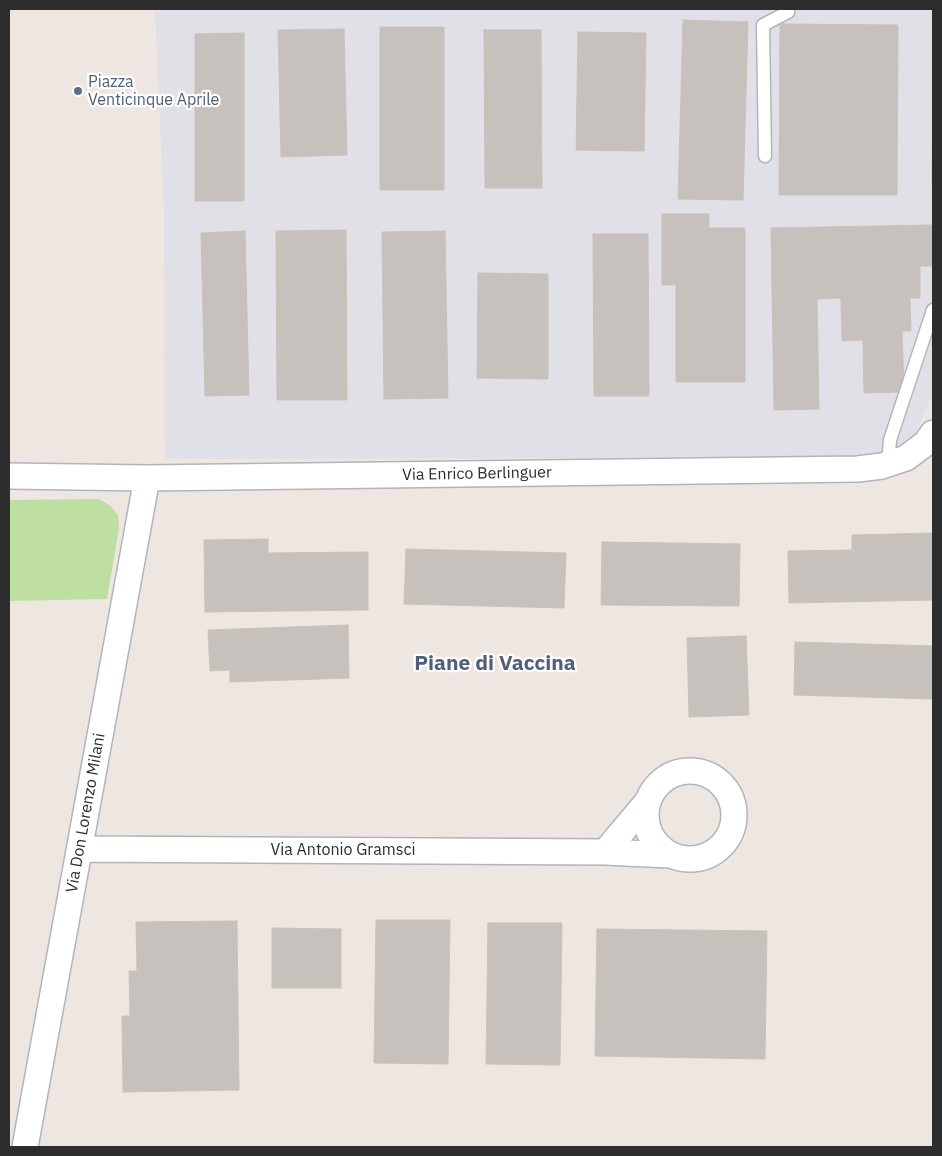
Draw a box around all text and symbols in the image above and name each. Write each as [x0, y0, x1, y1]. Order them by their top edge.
place label: Piazza Venticinque Aprile [88, 72, 219, 110]
marker: Piazza Venticinque Aprile [72, 85, 84, 97]
street label: Via Enrico Berlinguer [402, 463, 552, 485]
district label: Piane di Vaccina [414, 651, 576, 677]
street label: Via Don Lorenzo Milani [62, 732, 110, 894]
street label: Via Antonio Gramsci [270, 840, 416, 860]

